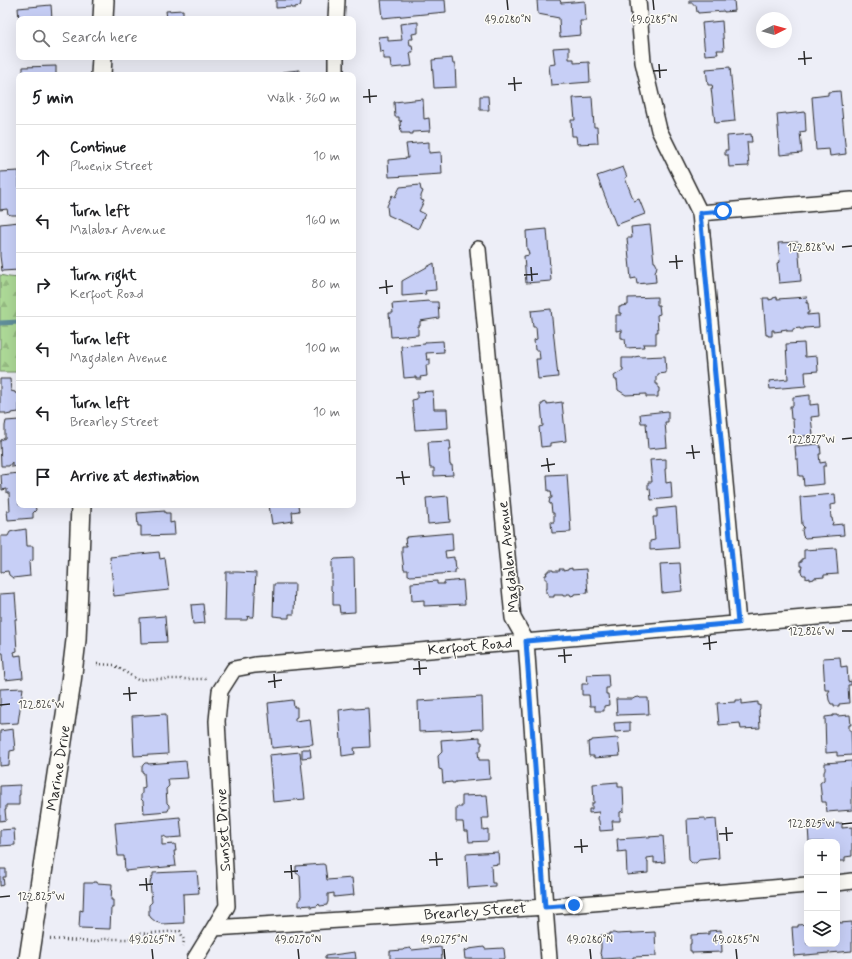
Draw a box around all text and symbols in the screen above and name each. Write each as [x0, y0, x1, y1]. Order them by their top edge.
north arrow [756, 12, 792, 48]
text: 49.0280°N [485, 13, 531, 27]
text: 49.0285°N [631, 13, 678, 27]
search box [16, 16, 356, 60]
icon: search [30, 27, 52, 49]
text: Search here [62, 28, 138, 48]
text: 5 min [32, 87, 74, 109]
text: Walk · 360 m [267, 90, 340, 107]
text: Continue [70, 138, 126, 158]
icon: ahead [32, 146, 54, 168]
text: 10 m [313, 148, 340, 165]
text: Phoenix Street [70, 158, 153, 175]
text: Turn left [70, 202, 130, 222]
route start [714, 202, 732, 220]
icon: left [32, 210, 54, 232]
text: 160 m [305, 212, 340, 229]
text: Malabar Avenue [70, 222, 166, 239]
text: 122.828°W [788, 241, 834, 255]
text: Turn right [70, 266, 137, 286]
icon: right [32, 274, 54, 296]
text: 80 m [311, 276, 340, 293]
text: Kerfoot Road [70, 286, 144, 303]
text: Turn left [70, 330, 130, 350]
icon: left [32, 338, 54, 360]
text: 100 m [305, 340, 340, 357]
text: Magdalen Avenue [70, 350, 167, 367]
text: Turn left [70, 394, 130, 414]
icon: left [32, 402, 54, 424]
text: 10 m [313, 404, 340, 421]
text: Brearley Street [70, 414, 159, 431]
text: 122.827°W [787, 433, 835, 447]
icon: arrive [32, 466, 54, 488]
text: Arrive at destination [70, 467, 199, 487]
street label: Magdalen Avenue [493, 500, 526, 614]
text: 122.826°W [788, 625, 834, 639]
street label: Kerfoot Road [427, 633, 513, 663]
text: 122.826°W [18, 698, 64, 712]
street label: Marine Drive [42, 724, 76, 812]
street label: Sunset Drive [212, 788, 236, 872]
text: 122.825°W [788, 817, 835, 831]
map controls [804, 839, 840, 947]
button: + [804, 839, 840, 875]
button: − [804, 875, 840, 911]
text: 122.825°W [18, 890, 65, 904]
route end [565, 896, 583, 914]
street label: Brearley Street [423, 898, 527, 926]
button: layers [804, 911, 840, 947]
text: 49.0265°N [129, 933, 175, 947]
text: 49.0270°N [275, 933, 321, 947]
text: 49.0275°N [421, 933, 468, 947]
text: 49.0280°N [567, 933, 613, 947]
text: 49.0285°N [713, 933, 760, 947]

